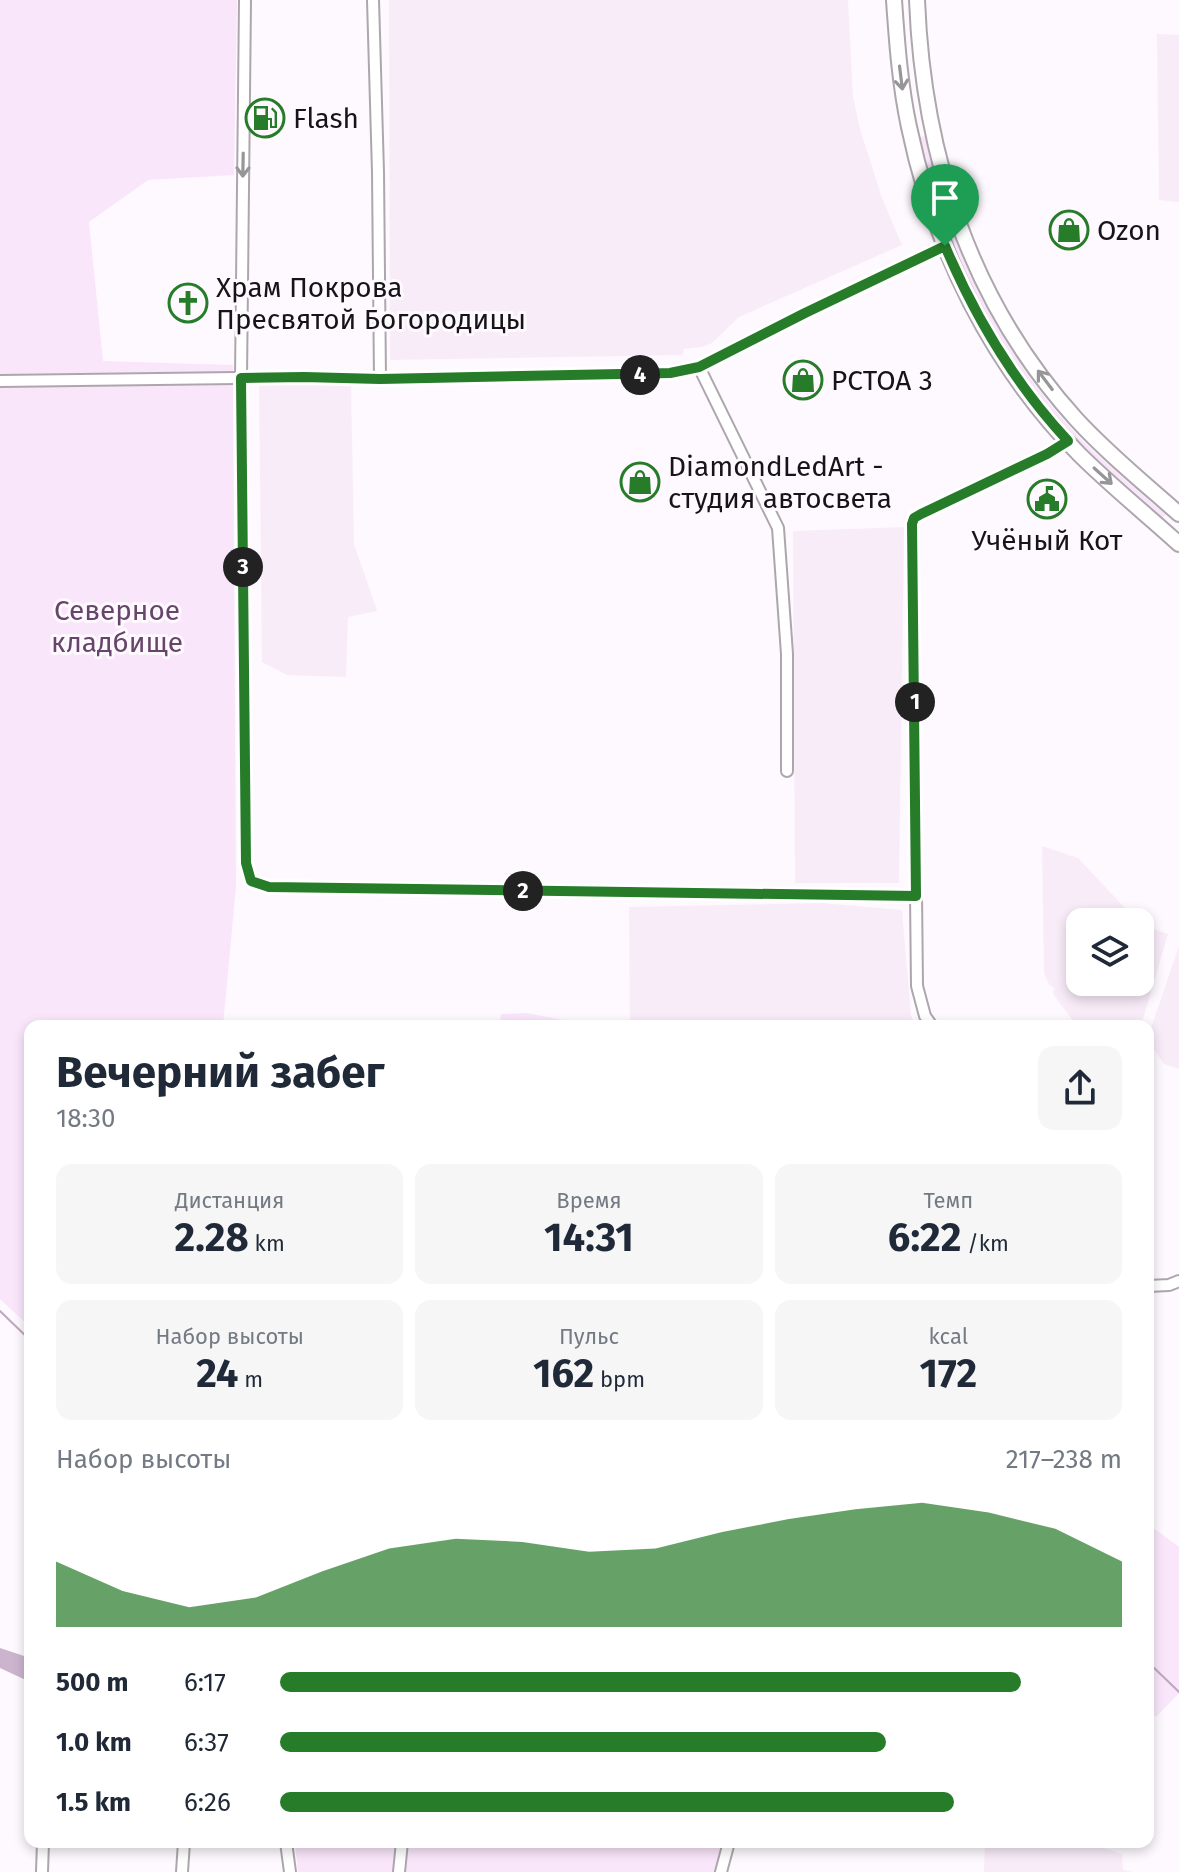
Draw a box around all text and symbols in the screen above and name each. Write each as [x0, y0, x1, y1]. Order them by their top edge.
one-way arrow [894, 65, 909, 90]
fuel station icon: Flash [244, 97, 286, 139]
place label: Flash [293, 102, 359, 135]
one-way arrow [236, 151, 251, 178]
pin [911, 164, 979, 246]
icon: arrive [923, 176, 967, 220]
shop icon: Ozon [1048, 209, 1090, 251]
place label: Ozon [1097, 214, 1161, 247]
place label: Храм Покрова Пресвятой Богородицы [216, 271, 526, 336]
church icon: Храм Покрова Пресвятой Богородицы [167, 282, 209, 324]
pin: 4 [620, 355, 660, 395]
shop icon: РСТОА 3 [782, 359, 824, 401]
text: 4 [634, 361, 646, 388]
place label: РСТОА 3 [831, 364, 933, 397]
one-way arrow [1036, 370, 1053, 391]
place label: DiamondLedArt - студия автосвета [668, 450, 892, 515]
shop icon: DiamondLedArt - студия автосвета [619, 461, 661, 503]
one-way arrow [1093, 466, 1113, 484]
public building icon: Учёный Кот [1026, 478, 1068, 520]
place label: Учёный Кот [972, 524, 1123, 557]
pin: 3 [223, 547, 263, 587]
text: 3 [237, 553, 249, 580]
park label: Северное кладбище [51, 594, 183, 659]
pin: 1 [895, 682, 935, 722]
text: 1 [910, 688, 920, 715]
pin: 2 [503, 871, 543, 911]
text: 2 [517, 877, 529, 904]
map controls [1066, 908, 1154, 996]
button: layers [1066, 908, 1154, 996]
text: Вечерний забег [56, 1046, 385, 1099]
button: share [1038, 1046, 1122, 1130]
text: 18:30 [56, 1103, 116, 1134]
text: Дистанция [175, 1187, 284, 1214]
text: Время [556, 1187, 622, 1214]
text: Темп [923, 1187, 973, 1214]
text: 2.28 [175, 1214, 249, 1262]
text: 14:31 [544, 1214, 634, 1262]
text: 6:22 [888, 1214, 961, 1262]
text: km [249, 1230, 285, 1257]
text: /km [961, 1230, 1009, 1257]
text: Набор высоты [155, 1323, 304, 1350]
text: Пульс [559, 1323, 619, 1350]
text: kcal [929, 1323, 968, 1350]
text: 24 [196, 1350, 238, 1398]
text: 162 [533, 1350, 594, 1398]
text: 172 [920, 1350, 977, 1398]
text: m [238, 1366, 263, 1393]
text: bpm [594, 1366, 645, 1393]
text: Набор высоты [56, 1444, 231, 1475]
text: 217–238 m [1006, 1444, 1122, 1475]
text: 500 m [56, 1667, 129, 1698]
text: 6:17 [184, 1667, 226, 1698]
text: 1.0 km [56, 1727, 132, 1758]
text: 6:37 [184, 1727, 229, 1758]
text: 1.5 km [56, 1787, 131, 1818]
text: 6:26 [184, 1787, 231, 1818]

